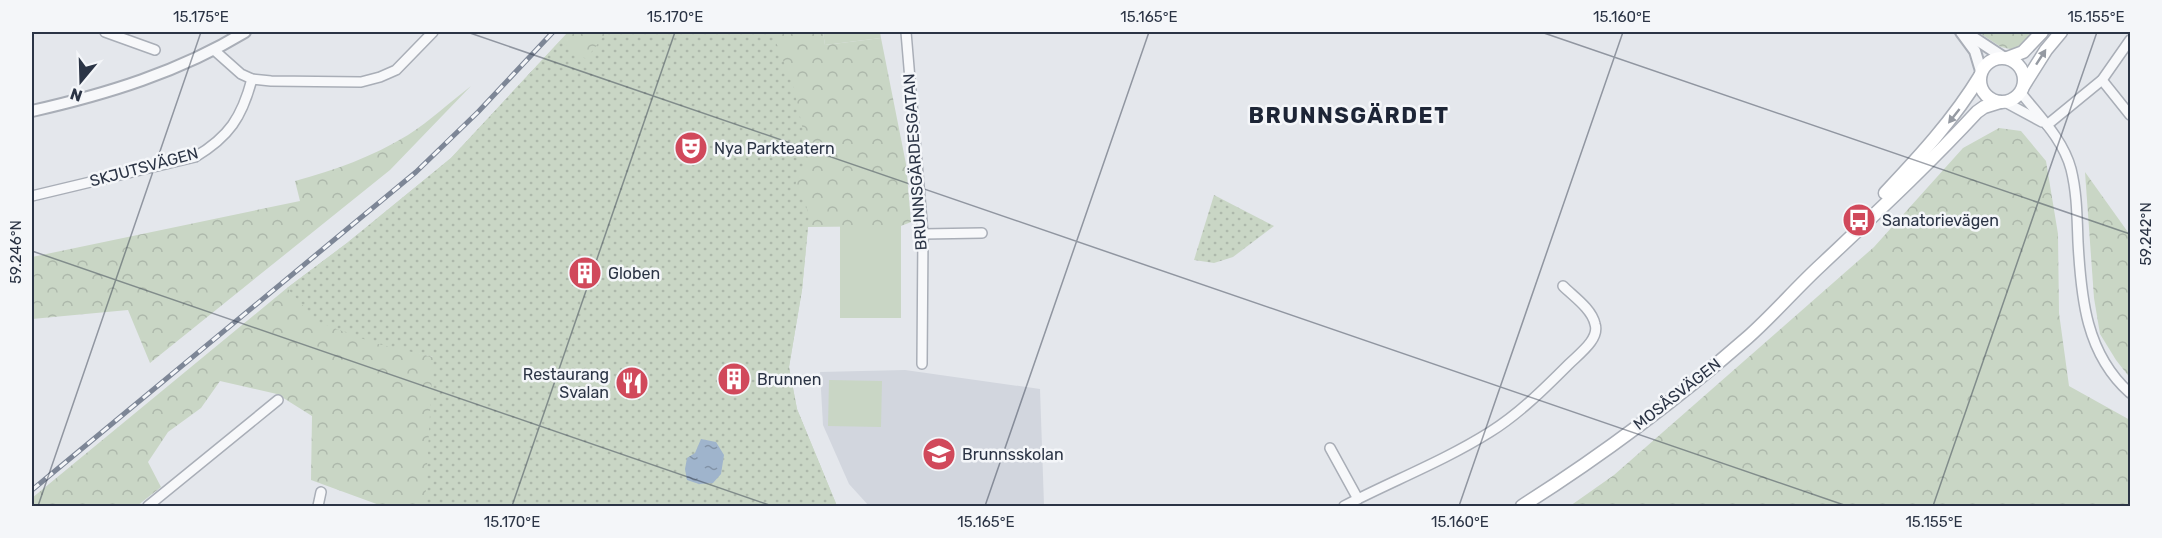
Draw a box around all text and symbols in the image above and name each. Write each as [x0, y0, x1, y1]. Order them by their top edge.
text: 15.175°E [173, 8, 229, 26]
text: 15.170°E [647, 8, 703, 26]
text: 15.165°E [1120, 8, 1178, 26]
text: 15.160°E [1593, 8, 1651, 26]
text: 15.155°E [2067, 8, 2125, 26]
one-way arrow [2035, 49, 2046, 65]
north arrow [51, 51, 111, 111]
street label: BRUNNSGÄRDESGATAN [899, 73, 931, 251]
text: N [68, 84, 85, 106]
district label: BRUNNSGÄRDET [1249, 102, 1450, 129]
one-way arrow [1948, 108, 1960, 123]
theatre icon: Nya Parkteatern [673, 130, 709, 166]
place label: Nya Parkteatern [714, 139, 835, 158]
street label: SKJUTSVÄGEN [88, 143, 200, 191]
bus stop icon: Sanatorievägen [1841, 202, 1877, 238]
text: 59.242°N [2137, 202, 2155, 266]
place label: Sanatorievägen [1882, 211, 1999, 230]
text: 59.246°N [7, 220, 25, 284]
building icon: Globen [567, 255, 603, 291]
place label: Globen [608, 264, 660, 283]
street label: MOSÅSVÄGEN [1630, 354, 1724, 434]
building icon: Brunnen [716, 361, 752, 397]
place label: Restaurang Svalan [523, 365, 609, 402]
restaurant icon: Restaurang Svalan [614, 365, 650, 401]
place label: Brunnen [757, 370, 821, 389]
school or university icon: Brunnsskolan [921, 436, 957, 472]
place label: Brunnsskolan [962, 445, 1064, 464]
text: 15.170°E [484, 513, 540, 531]
text: 15.165°E [957, 513, 1015, 531]
text: 15.160°E [1431, 513, 1489, 531]
text: 15.155°E [1905, 513, 1963, 531]

